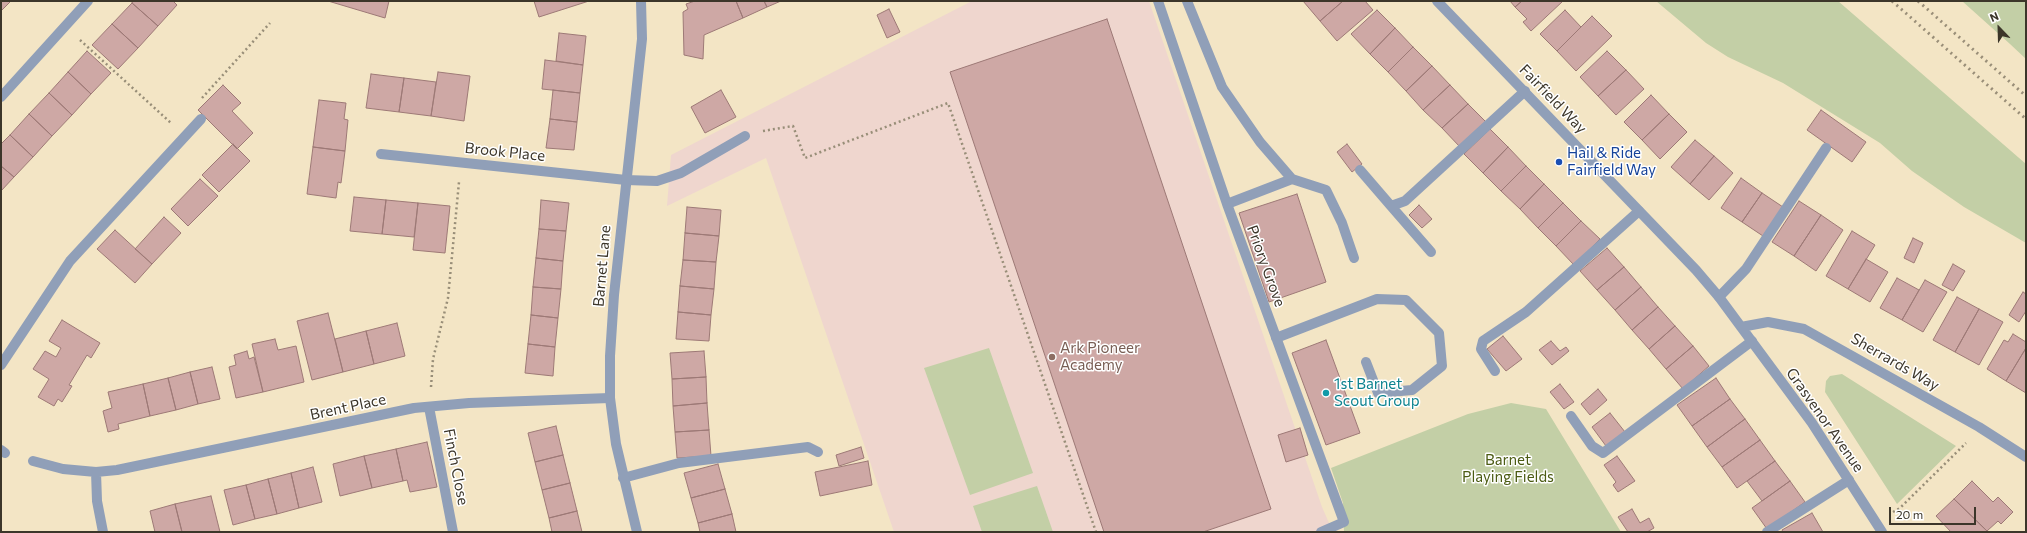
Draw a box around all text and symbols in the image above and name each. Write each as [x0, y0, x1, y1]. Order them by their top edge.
north arrow [1979, 8, 2019, 48]
text: N [1988, 9, 2000, 24]
street label: Fairfield Way [1516, 61, 1590, 137]
street label: Brook Place [464, 139, 546, 165]
place label: Hail & Ride Fairfield Way [1567, 144, 1656, 179]
marker: Hail & Ride Fairfield Way [1554, 157, 1564, 167]
street label: Priory Grove [1243, 223, 1289, 309]
street label: Barnet Lane [589, 224, 615, 308]
street label: Sherrards Way [1848, 329, 1942, 395]
place label: Ark Pioneer Academy [1060, 339, 1140, 374]
marker: Ark Pioneer Academy [1047, 352, 1057, 362]
street label: Grasvenor Avenue [1782, 364, 1868, 476]
place label: 1st Barnet Scout Group [1334, 375, 1420, 410]
marker: 1st Barnet Scout Group [1321, 388, 1331, 398]
street label: Brent Place [308, 390, 388, 424]
street label: Finch Close [440, 427, 472, 507]
park label: Barnet Playing Fields [1462, 451, 1554, 486]
scale bar [1891, 499, 1978, 525]
text: 20 m [1896, 507, 1923, 521]

